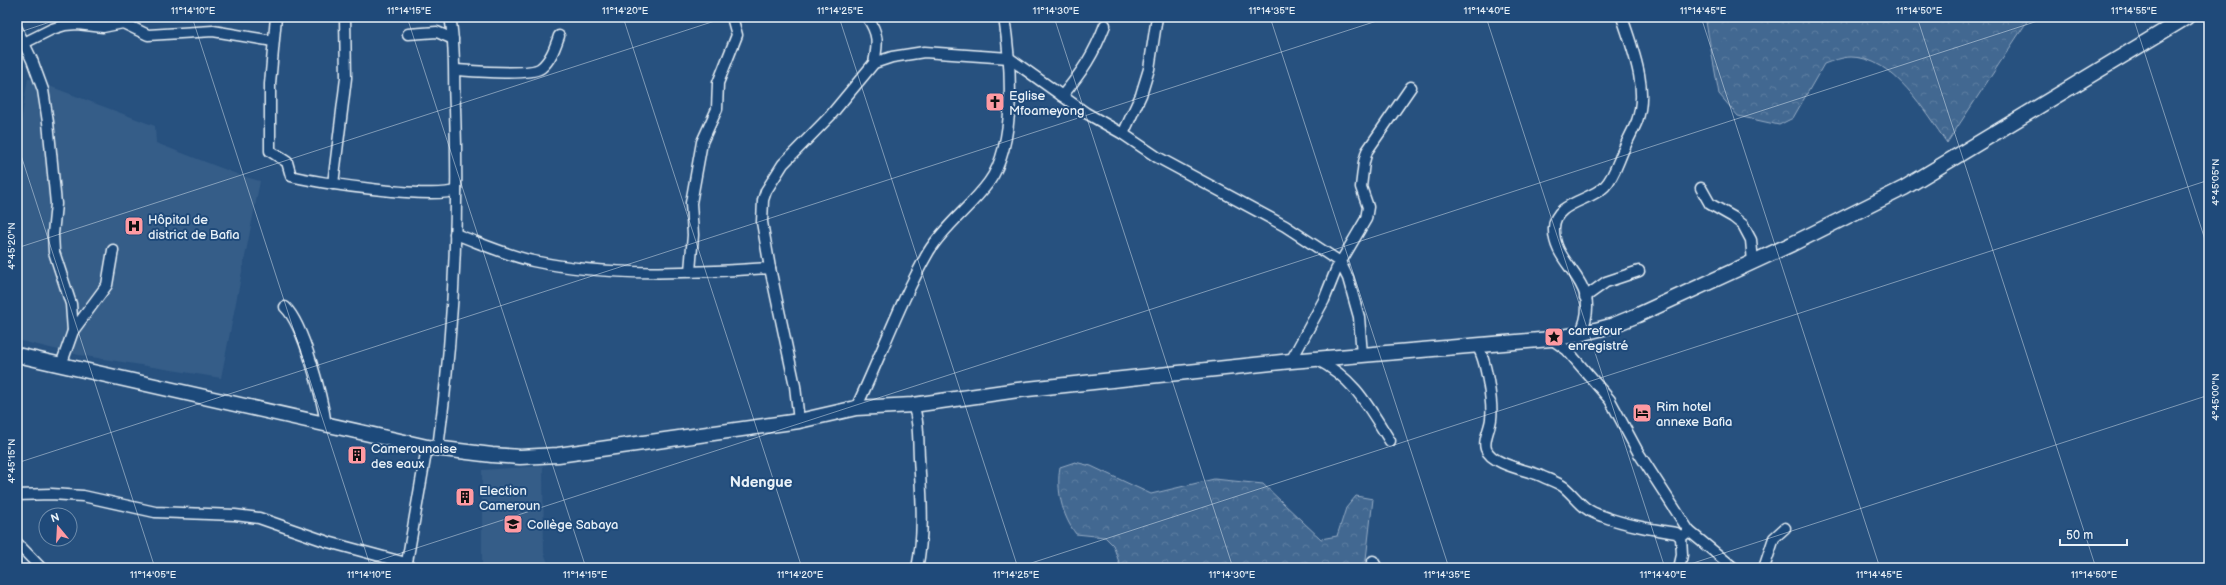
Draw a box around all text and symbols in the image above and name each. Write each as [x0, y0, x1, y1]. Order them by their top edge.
text: 11°14'10"E [171, 5, 216, 17]
text: 11°14'15"E [387, 5, 432, 17]
text: 11°14'20"E [602, 5, 649, 17]
text: 11°14'25"E [817, 5, 864, 17]
text: 11°14'30"E [1033, 5, 1080, 17]
text: 11°14'35"E [1249, 5, 1296, 17]
text: 11°14'40"E [1464, 5, 1511, 17]
text: 11°14'45"E [1680, 5, 1727, 17]
text: 11°14'50"E [1896, 5, 1943, 17]
text: 11°14'55"E [2111, 5, 2158, 17]
place label: Eglise Mfoameyong [1009, 88, 1085, 119]
church icon: Eglise Mfoameyong [984, 91, 1006, 113]
text: 4°45'05"N [2210, 158, 2222, 206]
place label: Hôpital de district de Bafia [148, 212, 240, 243]
hospital icon: Hôpital de district de Bafia [123, 215, 145, 237]
text: 4°45'20"N [6, 222, 18, 270]
place label: carrefour enregistré [1568, 323, 1629, 354]
place icon: carrefour enregistré [1543, 326, 1565, 348]
text: 4°45'00"N [2210, 373, 2222, 421]
place label: Rim hotel annexe Bafia [1656, 399, 1732, 430]
hotel icon: Rim hotel annexe Bafia [1631, 402, 1653, 424]
text: 4°45'15"N [6, 438, 18, 484]
place label: Camerounaise des eaux [371, 441, 457, 472]
building icon: Camerounaise des eaux [346, 444, 368, 466]
district label: Ndengue [730, 473, 793, 492]
place label: Election Cameroun [479, 483, 540, 514]
building icon: Election Cameroun [454, 486, 476, 508]
north arrow [38, 507, 78, 547]
text: N [49, 511, 61, 525]
school or university icon: Collège Sabaya [502, 513, 524, 535]
place label: Collège Sabaya [527, 517, 618, 533]
scale bar [2060, 521, 2127, 547]
text: 50 m [2066, 528, 2093, 543]
text: 11°14'05"E [130, 569, 177, 581]
text: 11°14'10"E [347, 569, 392, 581]
text: 11°14'15"E [563, 569, 608, 581]
text: 11°14'20"E [777, 569, 824, 581]
text: 11°14'25"E [993, 569, 1040, 581]
text: 11°14'30"E [1209, 569, 1256, 581]
text: 11°14'35"E [1424, 569, 1471, 581]
text: 11°14'40"E [1640, 569, 1687, 581]
text: 11°14'45"E [1856, 569, 1903, 581]
text: 11°14'50"E [2071, 569, 2118, 581]

